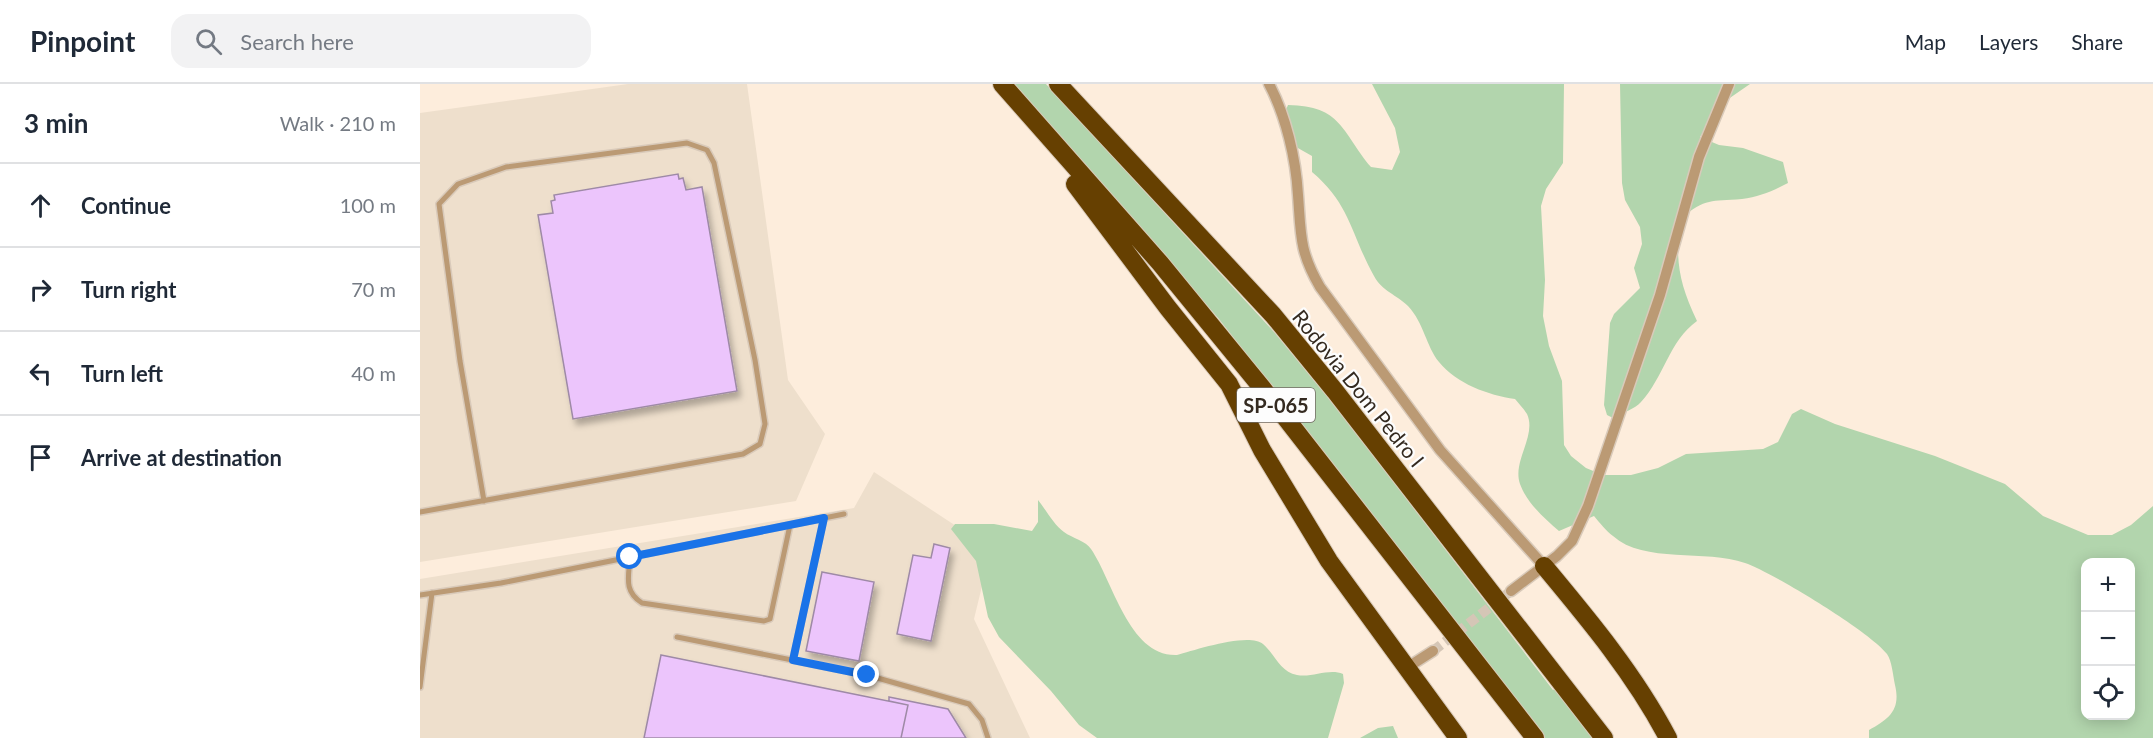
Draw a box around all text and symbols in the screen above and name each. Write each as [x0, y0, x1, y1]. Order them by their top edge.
search box [171, 14, 591, 68]
text: Pinpoint [30, 24, 135, 58]
icon: search [192, 25, 225, 58]
text: Search here [240, 28, 354, 55]
text: Map [1905, 29, 1946, 54]
text: Layers [1979, 29, 2038, 54]
text: Share [2071, 29, 2123, 54]
text: 3 min [24, 107, 88, 139]
text: Walk · 210 m [280, 111, 396, 135]
icon: ahead [24, 189, 57, 222]
text: Continue [81, 192, 171, 219]
text: 100 m [340, 193, 396, 217]
icon: right [24, 273, 57, 306]
text: Turn right [81, 276, 176, 303]
text: 70 m [351, 277, 396, 301]
street label: Rodovia Dom Pedro I [1288, 304, 1430, 472]
icon: left [24, 357, 57, 390]
text: Turn left [81, 360, 163, 387]
text: 40 m [351, 361, 396, 385]
road number: SP-065 [1237, 388, 1315, 422]
icon: arrive [24, 441, 57, 474]
text: Arrive at destination [81, 444, 282, 471]
route start [616, 543, 642, 569]
map controls [2081, 558, 2135, 720]
button: + [2081, 558, 2135, 612]
button: − [2081, 612, 2135, 666]
route end [853, 661, 879, 687]
button: locate [2081, 666, 2135, 720]

